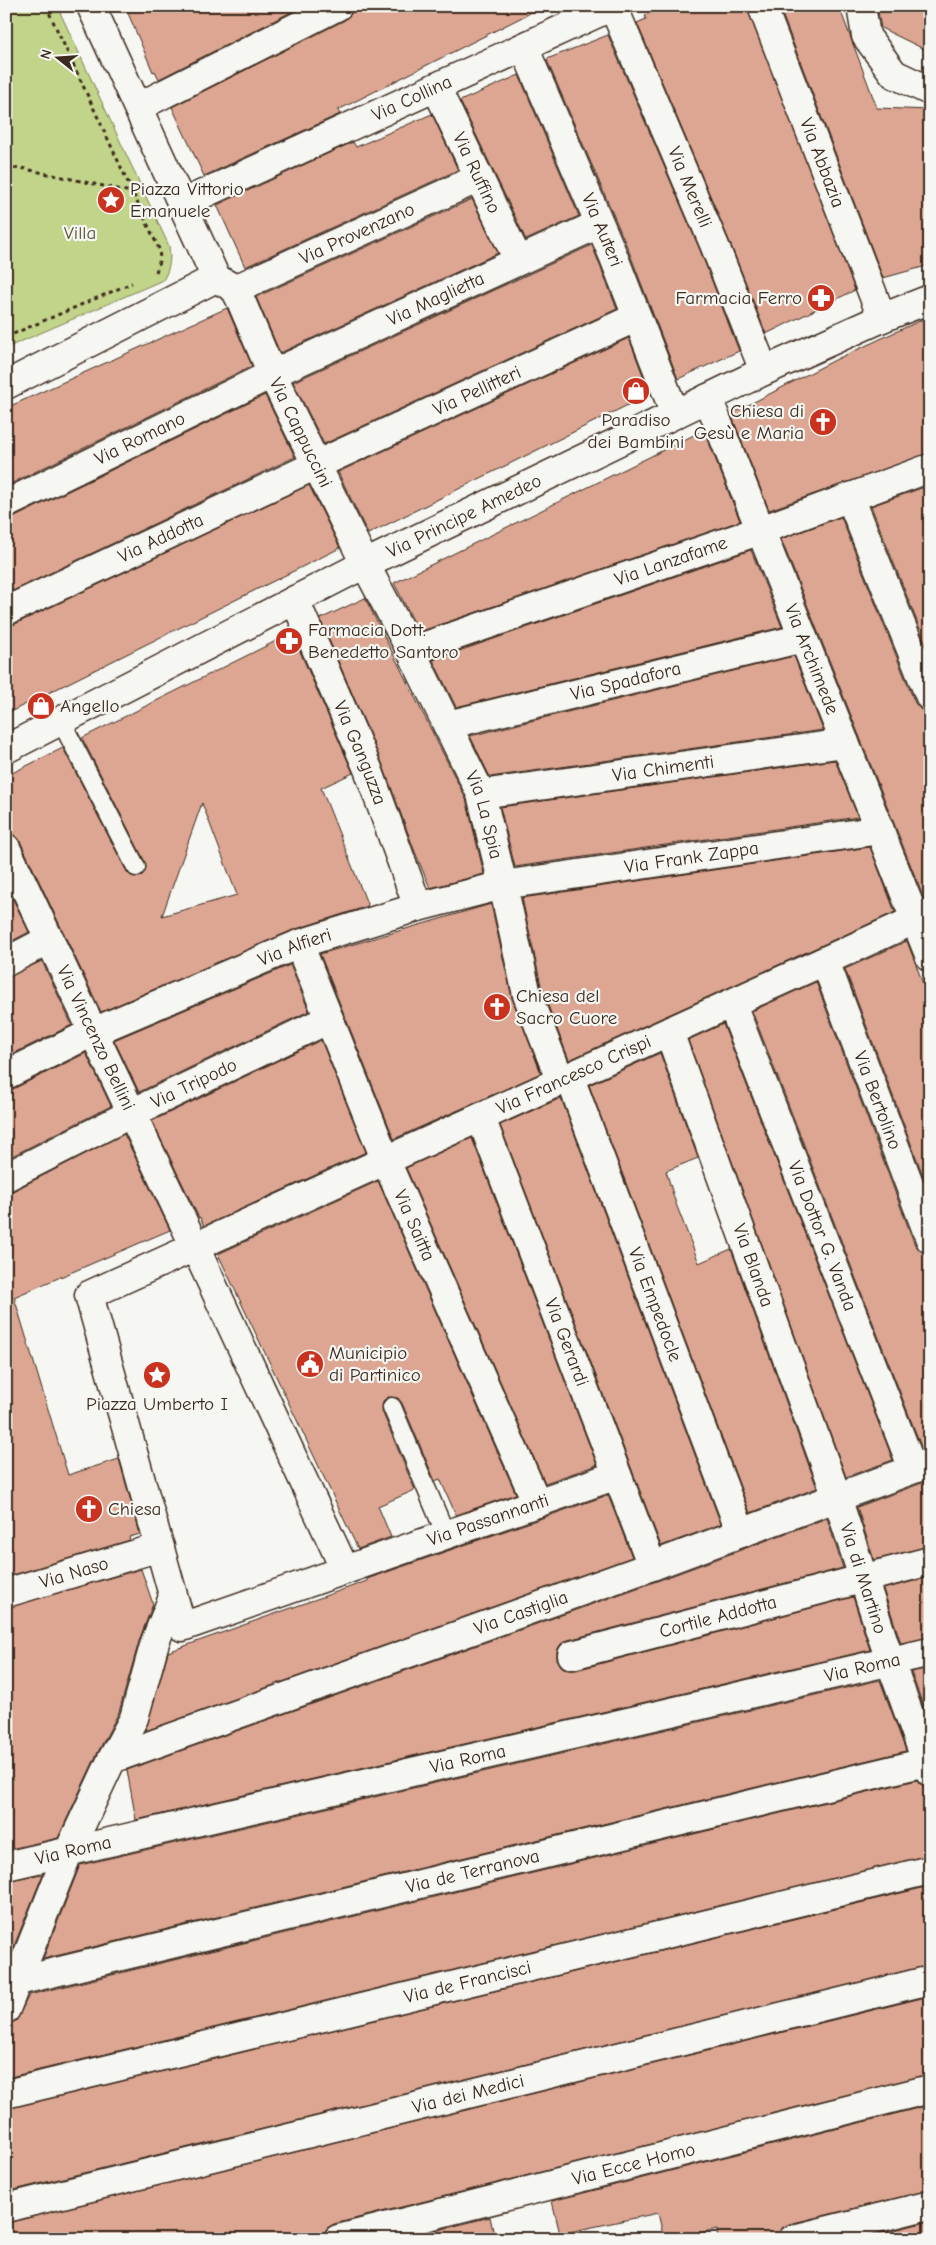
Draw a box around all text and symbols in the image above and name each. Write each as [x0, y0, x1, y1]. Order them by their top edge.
north arrow [32, 32, 82, 82]
text: N [37, 47, 56, 61]
street label: Via Collina [368, 70, 455, 126]
street label: Via Abbazia [795, 115, 849, 211]
street label: Via Ruffino [448, 129, 505, 217]
street label: Via Merelli [663, 143, 717, 231]
place label: Piazza Vittorio Emanuele [130, 178, 244, 222]
place icon: Piazza Vittorio Emanuele [96, 185, 126, 215]
street label: Via Auteri [577, 190, 627, 270]
street label: Via Provenzano [296, 198, 418, 269]
park label: Villa [64, 222, 96, 244]
street label: Via Maglietta [383, 267, 488, 331]
pharmacy icon: Farmacia Ferro [806, 283, 836, 313]
place label: Farmacia Ferro [675, 287, 802, 309]
street label: Via Pellitteri [430, 361, 525, 421]
street label: Via Cappuccini [265, 374, 337, 491]
shop icon: Paradiso dei Bambini [621, 376, 651, 406]
place label: Chiesa di Gesù e Maria [694, 400, 804, 444]
street label: Via Romano [91, 407, 189, 470]
church icon: Chiesa di Gesù e Maria [808, 407, 838, 437]
place label: Paradiso dei Bambini [588, 409, 684, 453]
street label: Via Principe Amedeo [383, 469, 545, 563]
street label: Via Addotta [114, 509, 207, 568]
street label: Via Lanzafame [612, 531, 730, 591]
street label: Via Archimede [780, 601, 844, 718]
place label: Farmacia Dott. Benedetto Santoro [308, 619, 459, 663]
pharmacy icon: Farmacia Dott. Benedetto Santoro [274, 626, 304, 656]
street label: Via Spadafora [568, 657, 683, 705]
shop icon: Angello [26, 691, 56, 721]
place label: Angello [60, 695, 120, 717]
street label: Via Ganguzza [329, 697, 391, 808]
street label: Via Chimenti [611, 750, 715, 786]
street label: Via La Spia [460, 767, 507, 861]
street label: Via Frank Zappa [623, 837, 760, 878]
street label: Via Alfieri [255, 924, 334, 971]
street label: Via Vincenzo Bellini [52, 962, 140, 1114]
place label: Chiesa del Sacro Cuore [516, 985, 617, 1029]
church icon: Chiesa del Sacro Cuore [482, 992, 512, 1022]
street label: Via Francesco Crispi [493, 1030, 654, 1119]
street label: Via Bertolino [849, 1048, 906, 1153]
street label: Via Tripodo [147, 1054, 241, 1113]
street label: Via Dottor G. Vanda [783, 1158, 861, 1314]
street label: Via Saitta [389, 1186, 440, 1264]
street label: Via Blanda [728, 1221, 778, 1310]
street label: Via Empedocle [624, 1244, 687, 1365]
street label: Via Gerardi [540, 1295, 593, 1389]
place label: Municipio di Partinico [329, 1342, 421, 1386]
public building icon: Municipio di Partinico [295, 1349, 325, 1379]
place icon: Piazza Umberto I [142, 1360, 172, 1390]
place label: Piazza Umberto I [86, 1393, 228, 1415]
street label: Via Passannanti [424, 1489, 552, 1551]
church icon: Chiesa [74, 1494, 104, 1524]
place label: Chiesa [108, 1498, 161, 1520]
street label: Via di Martino [835, 1520, 891, 1637]
street label: Via Naso [37, 1552, 111, 1593]
street label: Via Castiglia [471, 1586, 571, 1640]
street label: Cortile Addotta [657, 1591, 779, 1643]
street label: Via Roma [822, 1648, 903, 1687]
street label: Via Roma [428, 1740, 508, 1778]
street label: Via Roma [33, 1831, 113, 1870]
street label: Via de Terranova [403, 1845, 542, 1898]
street label: Via de Francisci [402, 1956, 533, 2008]
street label: Via dei Medici [410, 2070, 526, 2118]
street label: Via Ecce Homo [570, 2138, 697, 2190]

